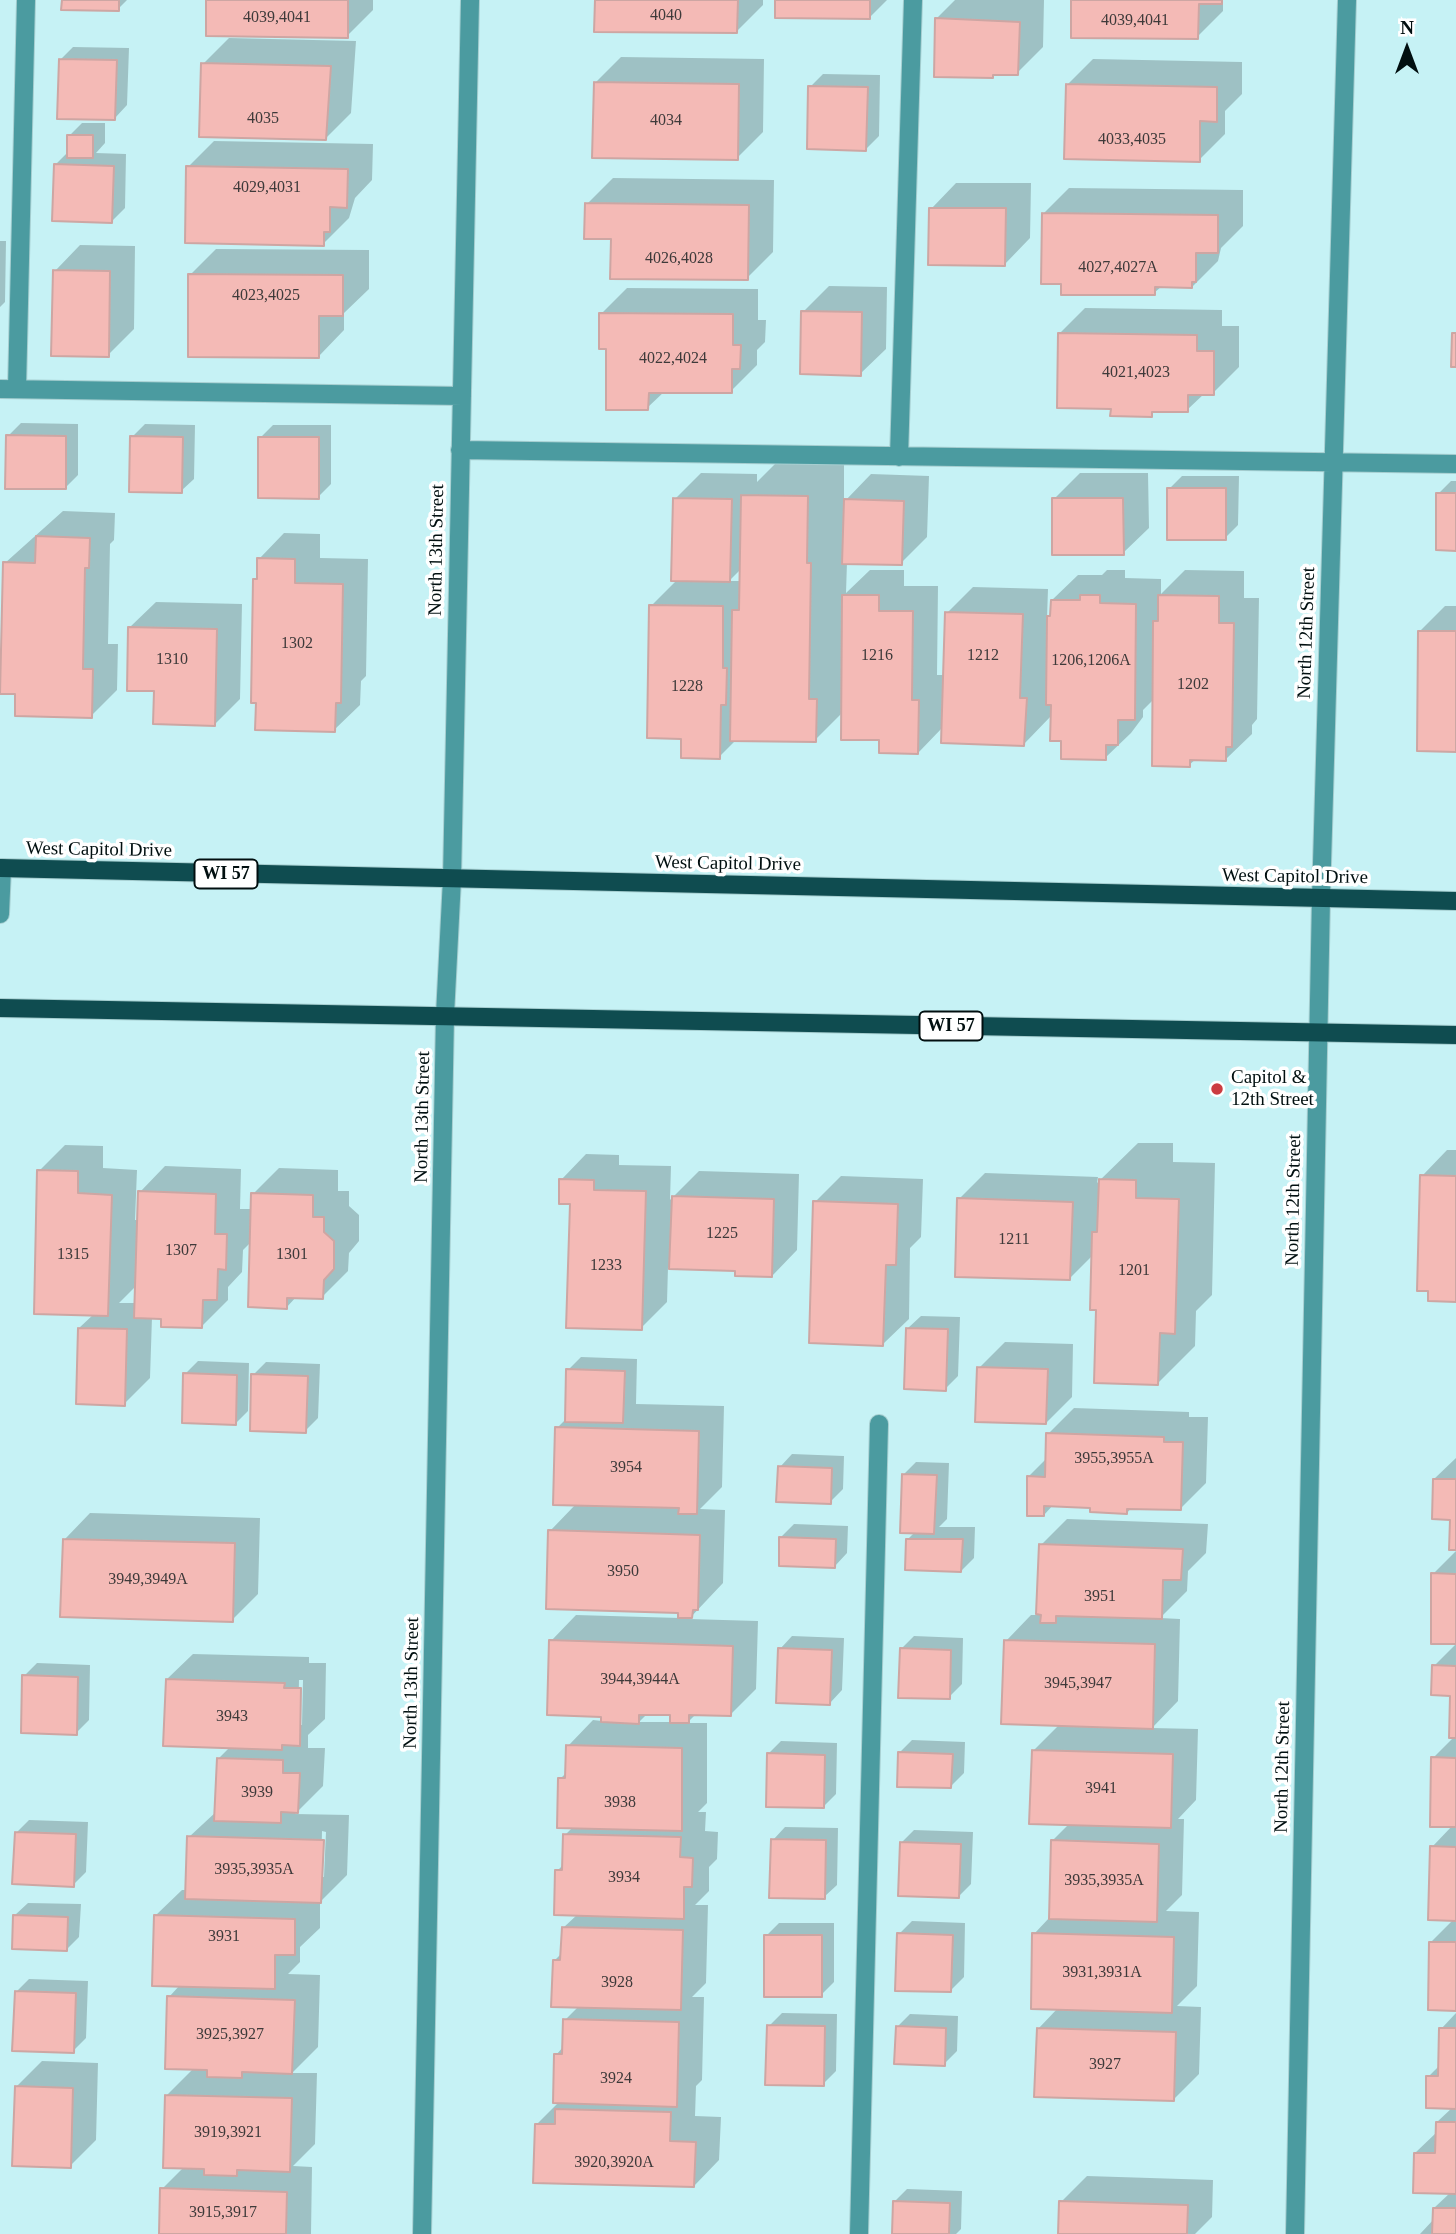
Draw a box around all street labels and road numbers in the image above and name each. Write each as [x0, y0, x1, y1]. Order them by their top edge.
street label: North 13th Street [424, 484, 450, 616]
street label: North 12th Street [1293, 567, 1321, 699]
street label: West Capitol Drive [26, 837, 172, 863]
street label: West Capitol Drive [655, 851, 801, 877]
road number: WI 57 [194, 860, 258, 888]
street label: West Capitol Drive [1222, 864, 1368, 890]
road number: WI 57 [920, 1012, 982, 1041]
street label: North 13th Street [410, 1051, 436, 1183]
street label: North 12th Street [1281, 1134, 1307, 1266]
street label: North 13th Street [399, 1617, 425, 1749]
street label: North 12th Street [1270, 1701, 1296, 1833]

